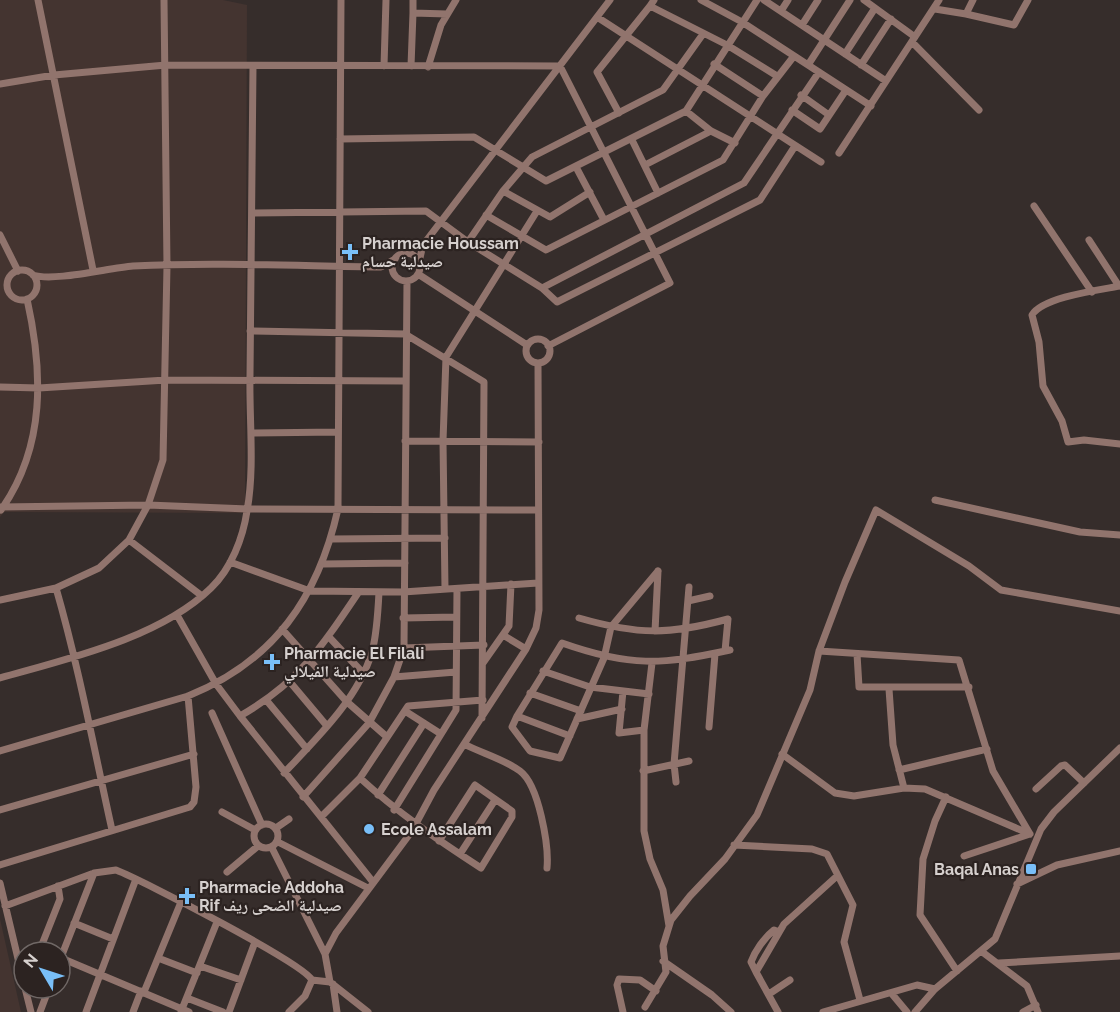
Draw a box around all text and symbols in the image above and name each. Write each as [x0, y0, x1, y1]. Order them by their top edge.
place label: Pharmacie Houssam صيدلية حسام [362, 234, 519, 273]
marker: Pharmacie Houssam صيدلية حسام [343, 245, 357, 259]
place label: Pharmacie El Filali صيدلية الفيلالي [284, 644, 424, 684]
marker: Pharmacie El Filali صيدلية الفيلالي [265, 655, 279, 669]
place label: Ecole Assalam [381, 820, 492, 839]
marker: Ecole Assalam [362, 822, 376, 836]
place label: Baqal Anas [934, 860, 1019, 879]
marker: Baqal Anas [1024, 862, 1038, 876]
place label: Pharmacie Addoha Rif صيدلية الضحى ريف [199, 878, 344, 915]
marker: Pharmacie Addoha Rif صيدلية الضحى ريف [180, 889, 194, 903]
north arrow [12, 940, 72, 1000]
text: N [20, 950, 42, 972]

